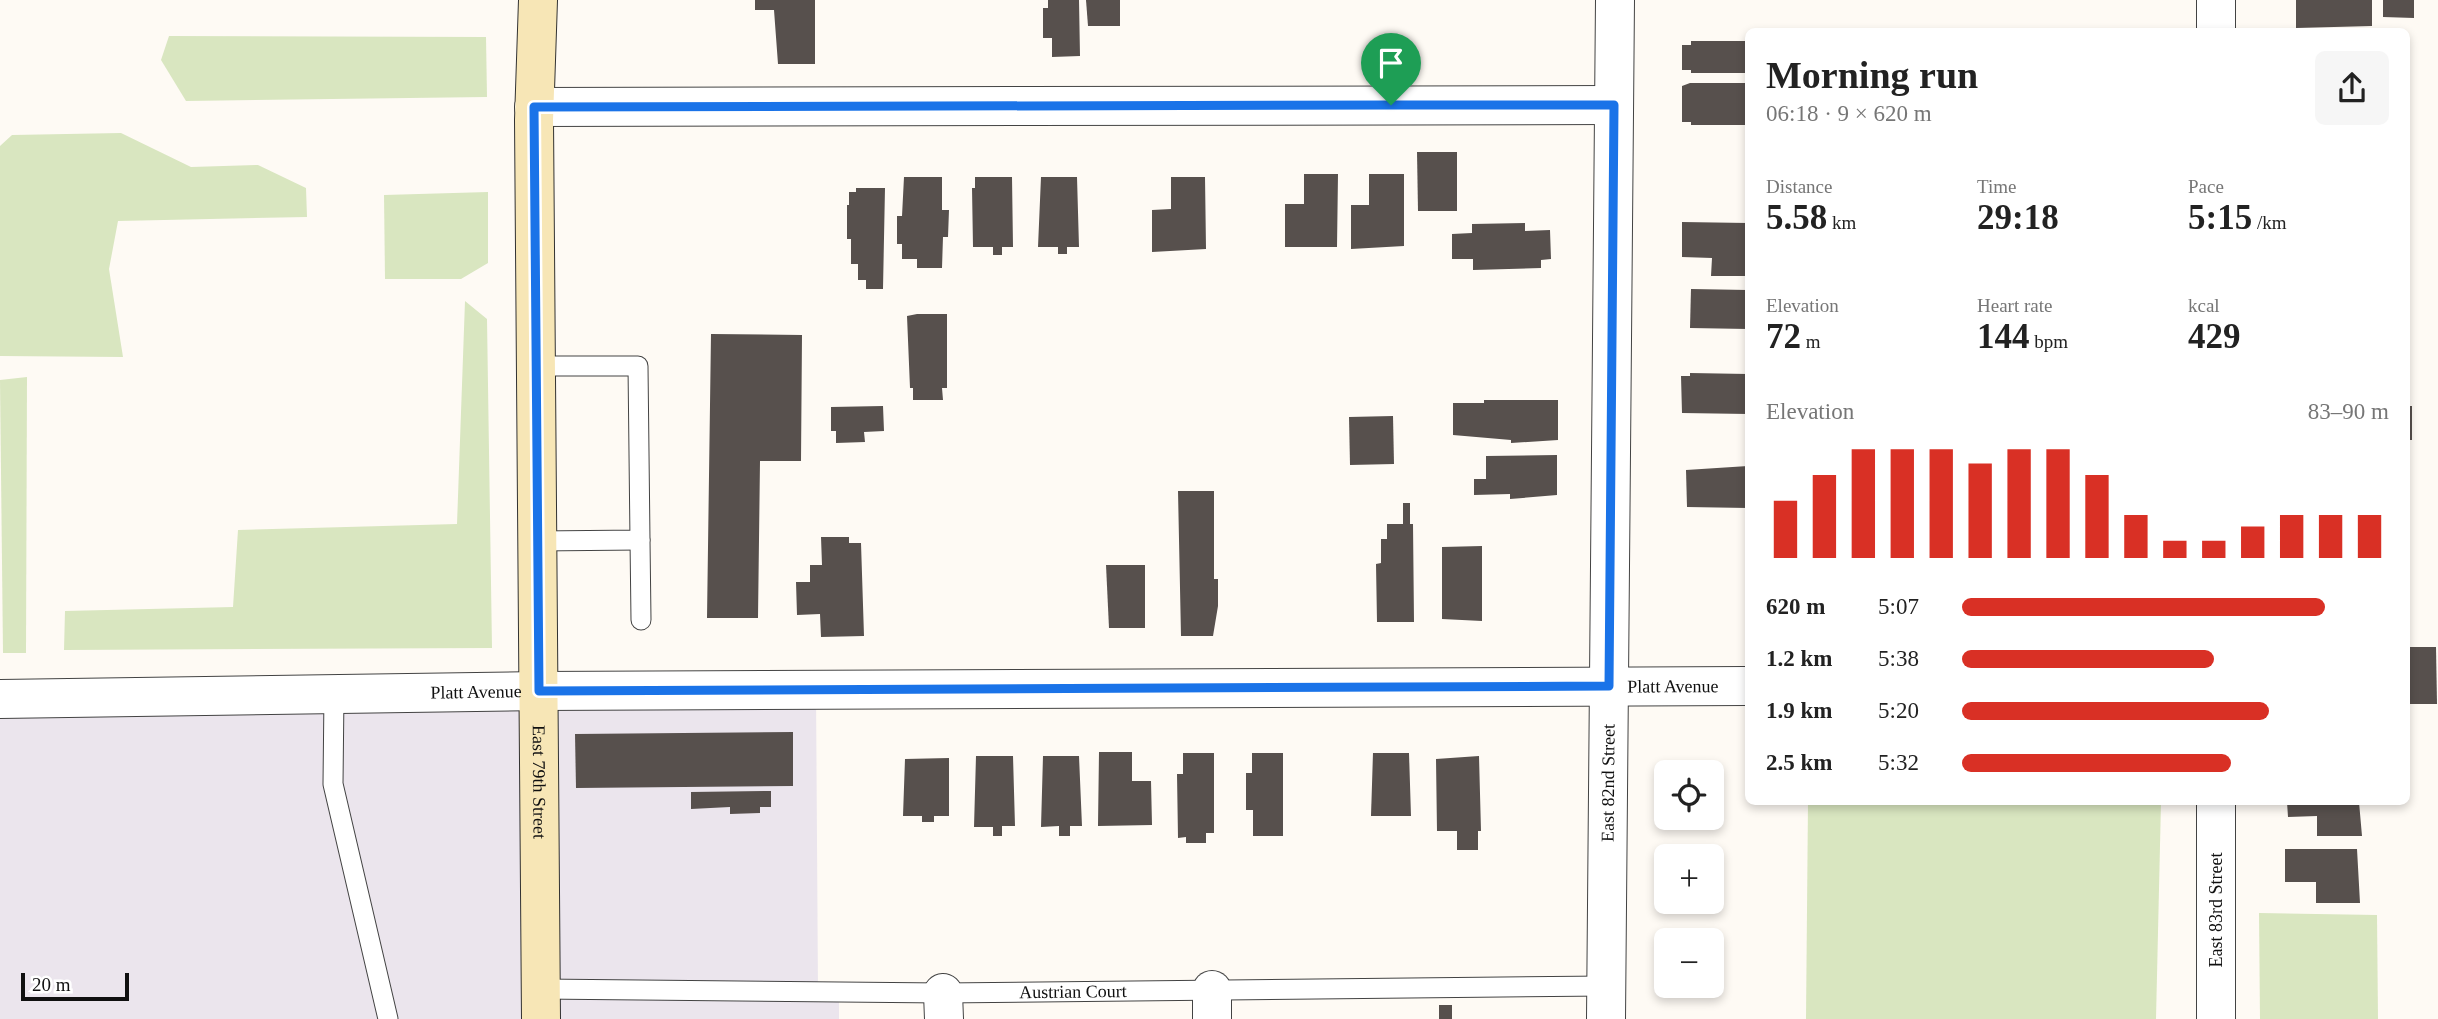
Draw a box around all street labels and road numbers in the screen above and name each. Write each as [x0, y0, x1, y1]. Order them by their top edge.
street label: Platt Avenue [1627, 676, 1719, 696]
street label: Platt Avenue [430, 681, 522, 703]
street label: East 82nd Street [1598, 724, 1619, 842]
street label: East 79th Street [529, 725, 550, 839]
street label: East 83rd Street [2206, 853, 2226, 967]
street label: Austrian Court [1019, 981, 1127, 1002]

